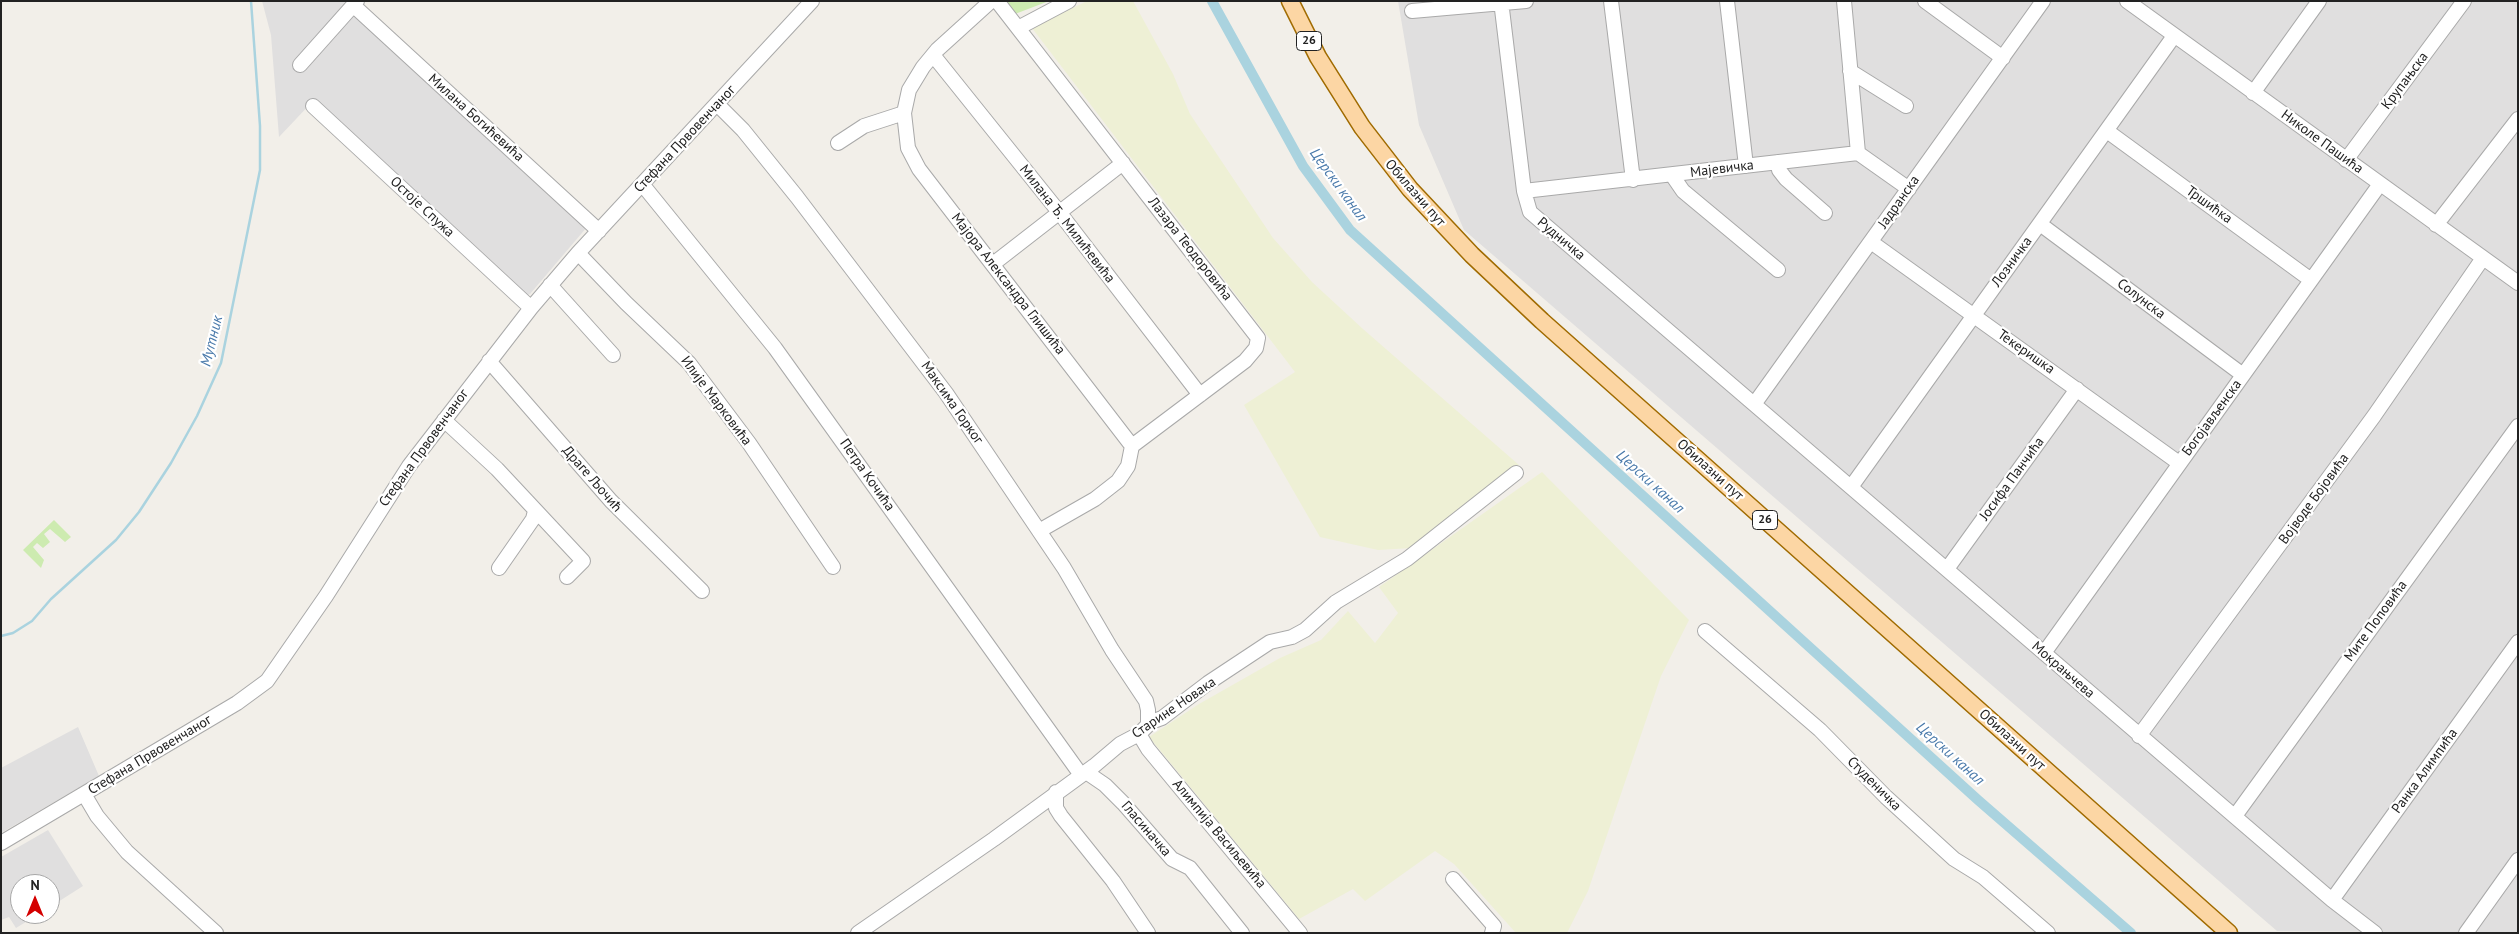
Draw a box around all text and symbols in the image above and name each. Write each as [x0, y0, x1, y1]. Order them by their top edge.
road number: 26 [1296, 31, 1322, 50]
street label: Крупањска [2378, 49, 2432, 113]
street label: Милана Богићевића [425, 71, 527, 165]
street label: Стефана Првовенчаног [631, 82, 739, 196]
street label: Николе Пашића [2278, 107, 2366, 177]
water label: Церски канал [1306, 145, 1370, 225]
street label: Обилазни пут [1381, 156, 1449, 230]
street label: Мајевичка [1689, 157, 1755, 181]
street label: Милана Ђ. Милићевића [1016, 162, 1118, 286]
street label: Јадранска [1875, 172, 1923, 232]
street label: Остоје Спужа [387, 173, 457, 241]
street label: Тршићка [2183, 183, 2235, 227]
street label: Лазара Теодоровића [1144, 194, 1236, 304]
street label: Мајора Александра Глишића [948, 210, 1068, 358]
street label: Рудничка [1534, 214, 1588, 264]
street label: Лозничка [1988, 234, 2036, 290]
street label: Солунска [2114, 275, 2168, 323]
water label: Мутник [197, 314, 227, 368]
street label: Текеришка [1994, 326, 2058, 378]
street label: Илије Марковића [677, 353, 755, 449]
street label: Максима Горког [917, 358, 987, 448]
street label: Богојављенска [2179, 377, 2245, 459]
street label: Стефана Првовенчаног [376, 386, 472, 510]
street label: Јосифа Панчића [1976, 434, 2048, 524]
street label: Петра Кочића [836, 436, 898, 514]
street label: Обилазни пут [1673, 436, 1747, 504]
street label: Драге Љочић [559, 442, 625, 516]
water label: Церски канал [1612, 447, 1688, 517]
street label: Војводе Бојовића [2275, 450, 2353, 548]
road number: 26 [1752, 510, 1778, 530]
street label: Мите Поповића [2341, 577, 2411, 665]
street label: Мокрањчева [2028, 638, 2098, 702]
street label: Старине Новака [1129, 674, 1219, 742]
street label: Обилазни пут [1975, 706, 2049, 774]
street label: Стефана Првовенчаног [85, 711, 215, 799]
water label: Церски канал [1912, 719, 1988, 789]
street label: Ранка Алимпића [2389, 725, 2461, 817]
street label: Студеничка [1844, 754, 1904, 814]
street label: Алимпија Васиљевића [1169, 776, 1269, 892]
street label: Гласиначка [1117, 798, 1175, 860]
north arrow [10, 874, 60, 924]
text: N [30, 876, 40, 894]

